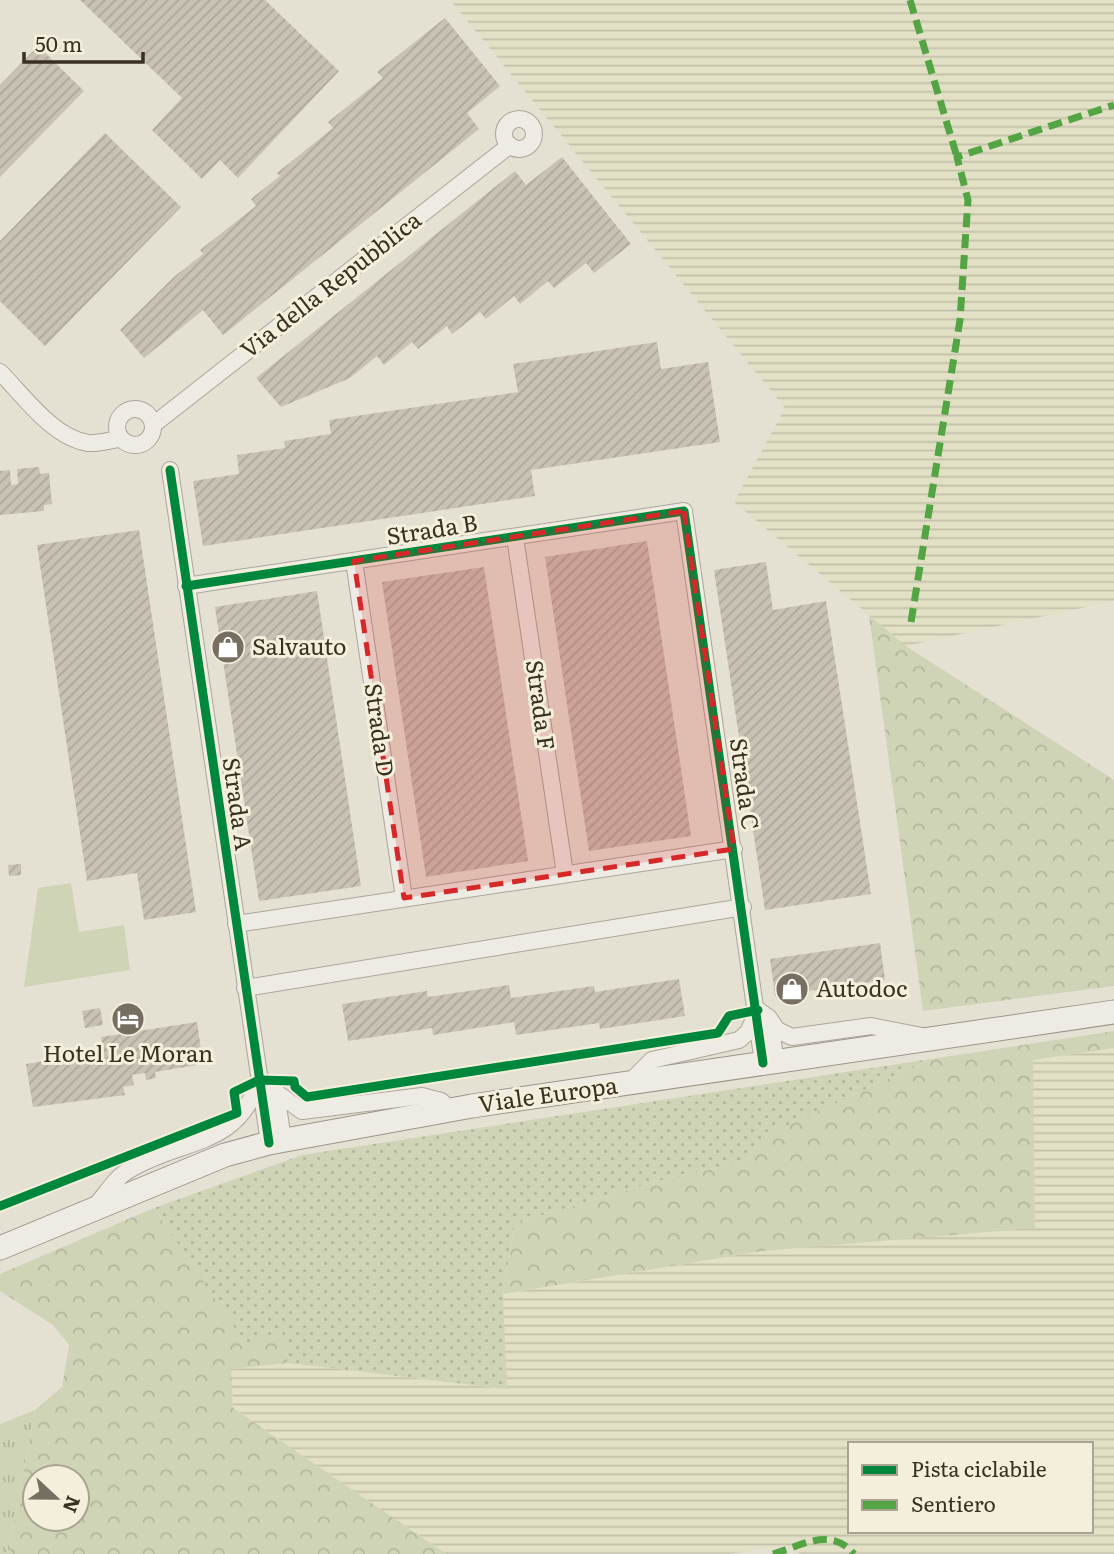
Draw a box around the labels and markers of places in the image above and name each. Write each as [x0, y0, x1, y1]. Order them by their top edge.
shop icon: Salvauto [209, 628, 247, 666]
place label: Salvauto [252, 628, 347, 662]
shop icon: Autodoc [773, 970, 811, 1008]
place label: Autodoc [816, 970, 907, 1004]
hotel icon: Hotel Le Moran [109, 1000, 147, 1038]
place label: Hotel Le Moran [43, 1035, 213, 1069]

